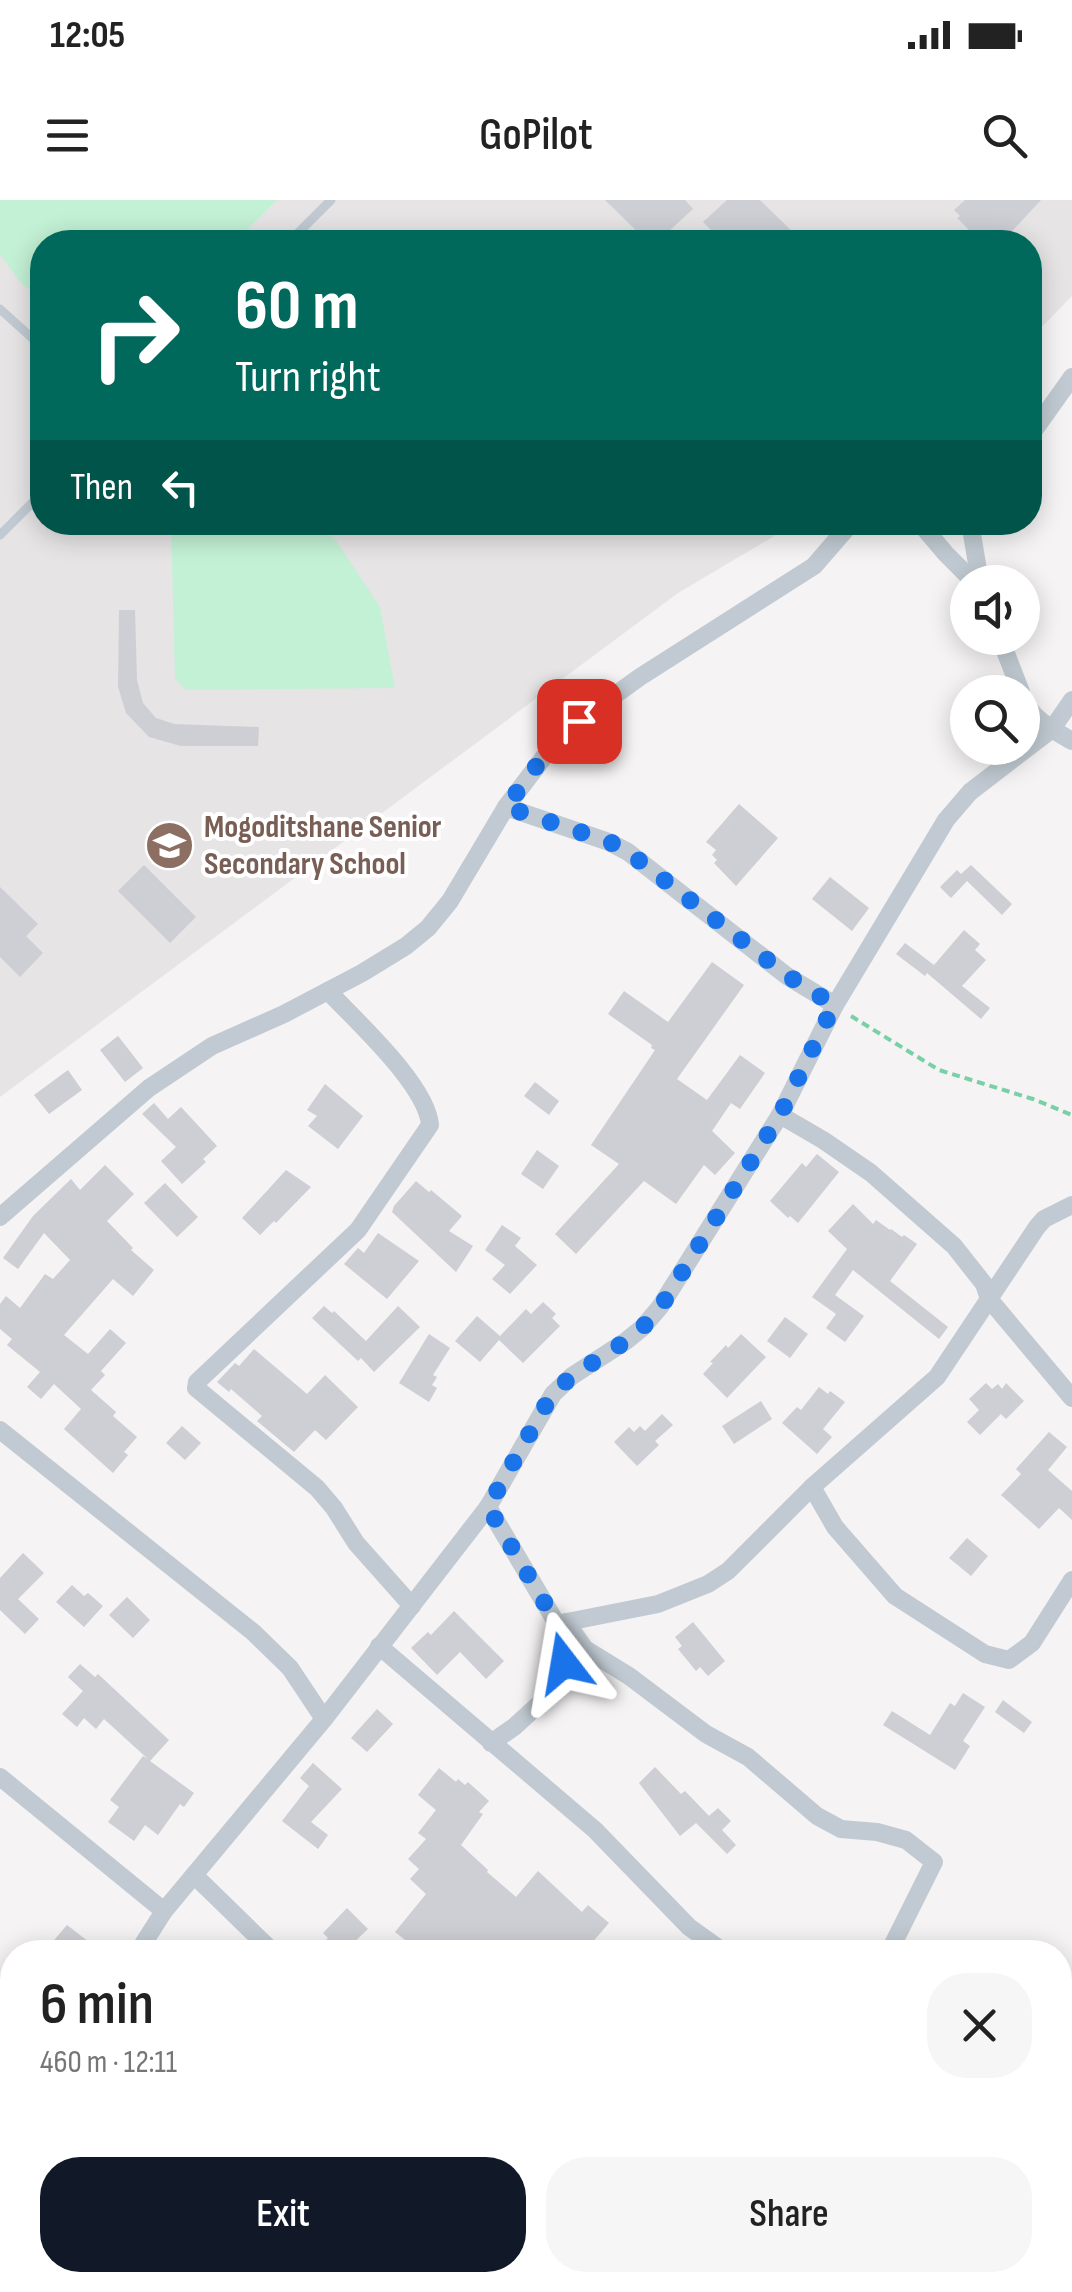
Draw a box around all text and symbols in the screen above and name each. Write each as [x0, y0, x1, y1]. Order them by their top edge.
text: 12:05 [50, 13, 125, 58]
icon: menu [40, 108, 95, 163]
text: GoPilot [479, 108, 593, 163]
icon: search [977, 108, 1032, 163]
text: 60 m [235, 265, 359, 349]
icon: right [70, 270, 200, 400]
text: Turn right [235, 350, 381, 405]
icon: left [153, 460, 208, 515]
text: Then [70, 465, 133, 510]
map controls [950, 565, 1040, 765]
button: sound [950, 565, 1040, 655]
button: search [950, 675, 1040, 765]
pin [537, 679, 622, 764]
icon: arrive [552, 694, 607, 749]
place label: Mogoditshane Senior Secondary School [204, 808, 442, 884]
school or university icon: Mogoditshane Senior Secondary School [143, 819, 195, 871]
position arrow [512, 1611, 616, 1715]
text: 6 min [40, 1969, 154, 2041]
button: close [927, 1973, 1032, 2078]
text: 460 m · 12:11 [40, 2043, 177, 2082]
button: Exit [40, 2157, 526, 2272]
button: Share [546, 2157, 1032, 2272]

